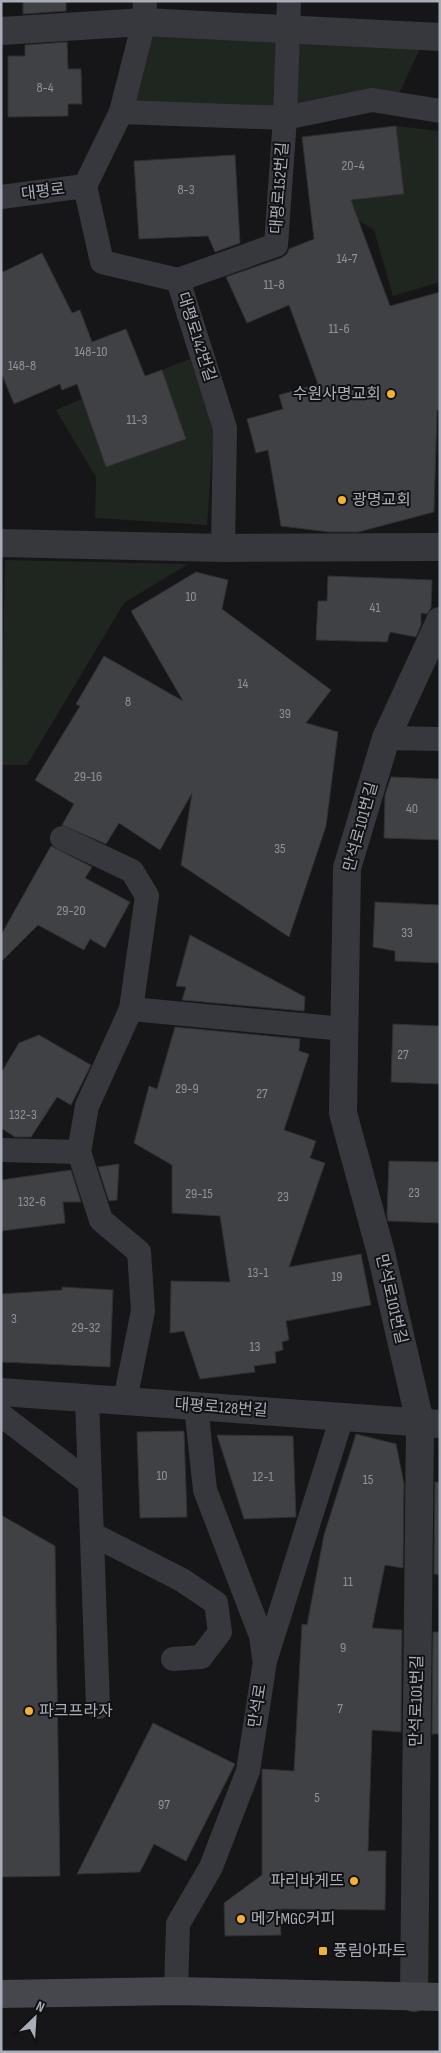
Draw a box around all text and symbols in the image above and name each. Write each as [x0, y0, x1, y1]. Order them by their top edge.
house number: 8-4 [36, 79, 54, 96]
street label: 대평로152번길 [267, 141, 293, 235]
house number: 20-4 [341, 157, 365, 174]
street label: 대평로 [20, 180, 66, 204]
house number: 8-3 [177, 181, 195, 198]
house number: 14-7 [337, 250, 358, 267]
house number: 11-8 [263, 276, 285, 293]
street label: 대평로142번길 [173, 290, 219, 384]
house number: 11-6 [328, 320, 350, 337]
house number: 148-10 [74, 343, 108, 360]
house number: 148-8 [8, 357, 36, 374]
place label: 수원사명교회 [293, 385, 381, 404]
marker: 수원사명교회 [385, 388, 397, 400]
house number: 11-3 [127, 411, 148, 428]
place label: 광명교회 [352, 491, 411, 510]
marker: 광명교회 [336, 494, 348, 506]
house number: 10 [185, 588, 197, 605]
house number: 41 [370, 599, 380, 616]
house number: 14 [238, 675, 249, 692]
house number: 8 [125, 693, 131, 710]
house number: 39 [279, 705, 291, 722]
house number: 29-16 [74, 768, 102, 785]
street label: 만석로101번길 [340, 780, 382, 874]
house number: 40 [406, 800, 418, 817]
house number: 35 [274, 840, 286, 857]
house number: 29-20 [56, 902, 86, 919]
house number: 33 [401, 924, 413, 941]
house number: 27 [397, 1046, 409, 1063]
house number: 29-9 [175, 1080, 199, 1097]
house number: 27 [256, 1085, 268, 1102]
house number: 132-3 [9, 1106, 37, 1123]
house number: 23 [408, 1184, 420, 1201]
house number: 29-15 [185, 1185, 213, 1202]
house number: 23 [277, 1188, 289, 1205]
house number: 132-6 [18, 1193, 46, 1210]
street label: 만석로101번길 [371, 1252, 411, 1346]
house number: 13-1 [248, 1264, 269, 1281]
house number: 19 [331, 1268, 343, 1285]
house number: 3 [11, 1310, 17, 1327]
house number: 29-32 [72, 1319, 101, 1336]
house number: 13 [250, 1338, 261, 1355]
street label: 대평로128번길 [174, 1395, 268, 1421]
house number: 10 [156, 1467, 168, 1484]
house number: 12-1 [253, 1468, 274, 1485]
house number: 15 [363, 1471, 374, 1488]
house number: 11 [343, 1573, 353, 1590]
house number: 9 [340, 1639, 346, 1656]
street label: 만석로101번길 [407, 1655, 427, 1747]
street label: 만석로 [245, 1682, 271, 1729]
house number: 7 [337, 1700, 343, 1717]
place label: 파크프라자 [39, 1702, 113, 1721]
marker: 파크프라자 [23, 1705, 35, 1717]
house number: 5 [314, 1789, 320, 1806]
house number: 97 [158, 1796, 170, 1813]
place label: 파리바게뜨 [270, 1872, 344, 1891]
marker: 파리바게뜨 [348, 1875, 360, 1887]
place label: 메가MGC커피 [251, 1910, 335, 1929]
marker: 메가MGC커피 [235, 1913, 247, 1925]
place label: 풍림아파트 [333, 1942, 407, 1961]
marker: 풍림아파트 [317, 1945, 329, 1957]
north arrow [10, 1993, 60, 2043]
text: N [33, 1997, 47, 2016]

